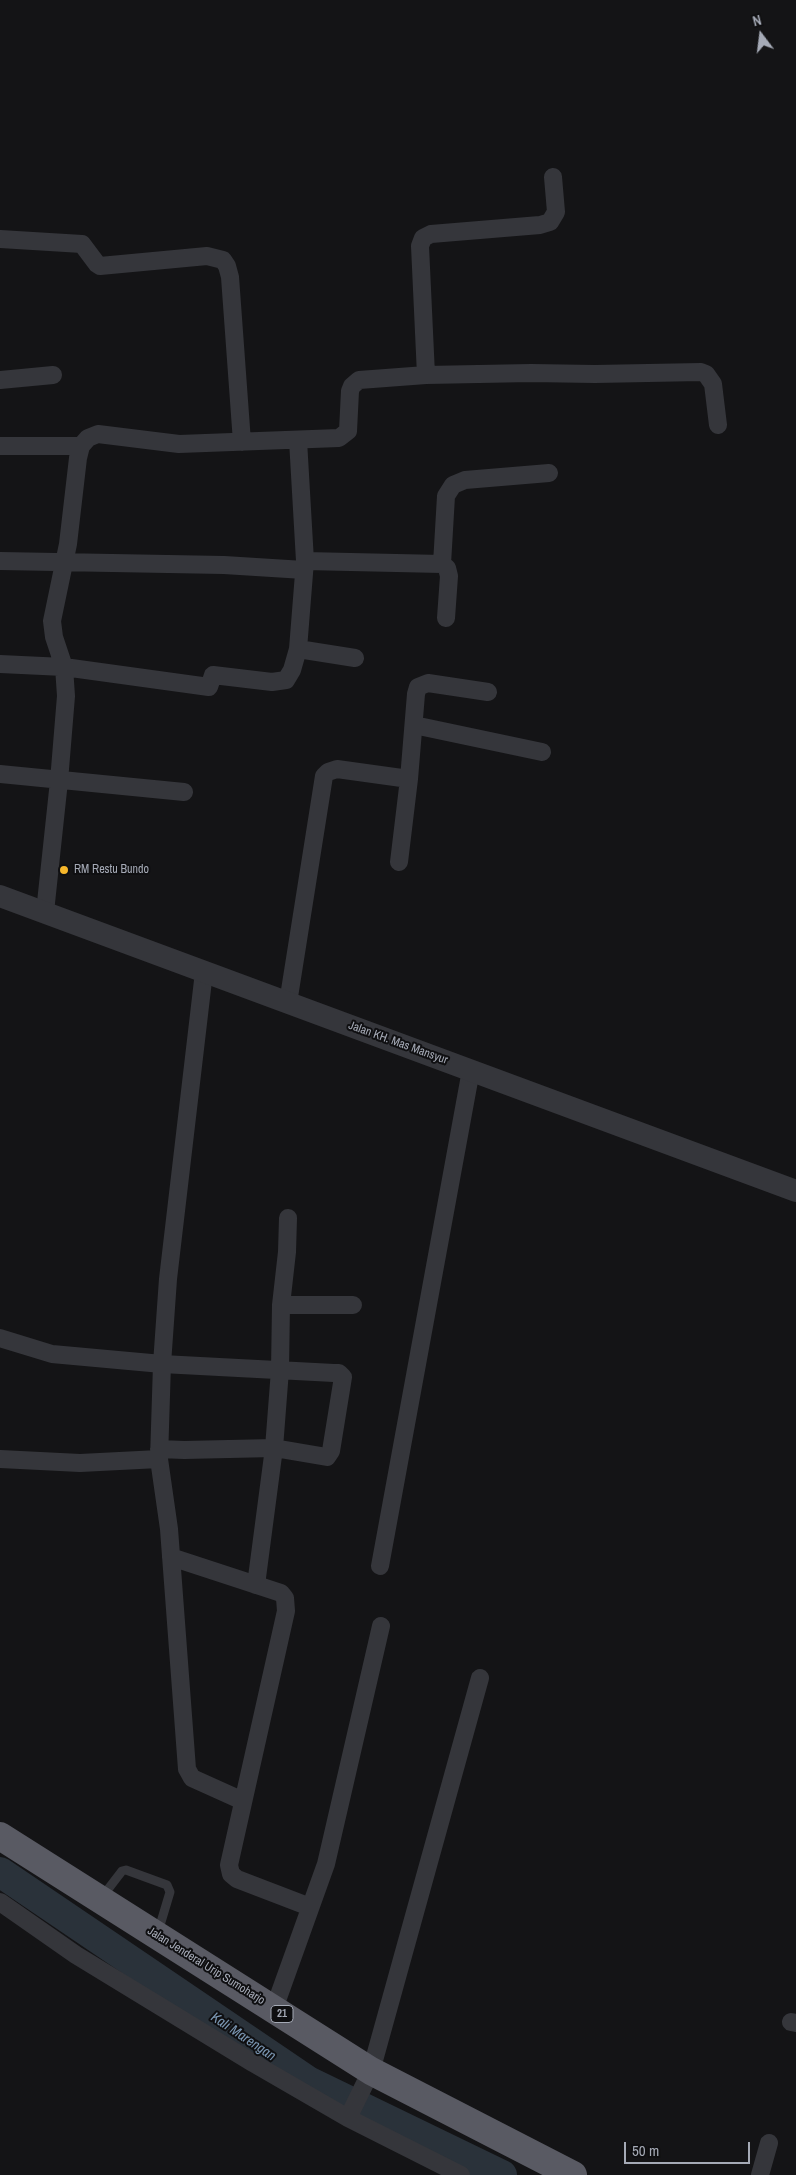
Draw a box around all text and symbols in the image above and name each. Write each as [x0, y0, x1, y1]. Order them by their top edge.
north arrow [736, 10, 786, 60]
text: N [751, 11, 763, 30]
place label: RM Restu Bundo [74, 863, 149, 877]
marker: RM Restu Bundo [58, 864, 70, 876]
street label: Jalan KH. Mas Mansyur [346, 1018, 450, 1068]
street label: Jalan Jenderal Urip Sumoharjo [145, 1924, 267, 2008]
road number: 21 [271, 2006, 293, 2022]
water label: Kali Marengan [207, 2009, 279, 2065]
scale bar [626, 2132, 752, 2164]
text: 50 m [632, 2140, 659, 2161]

